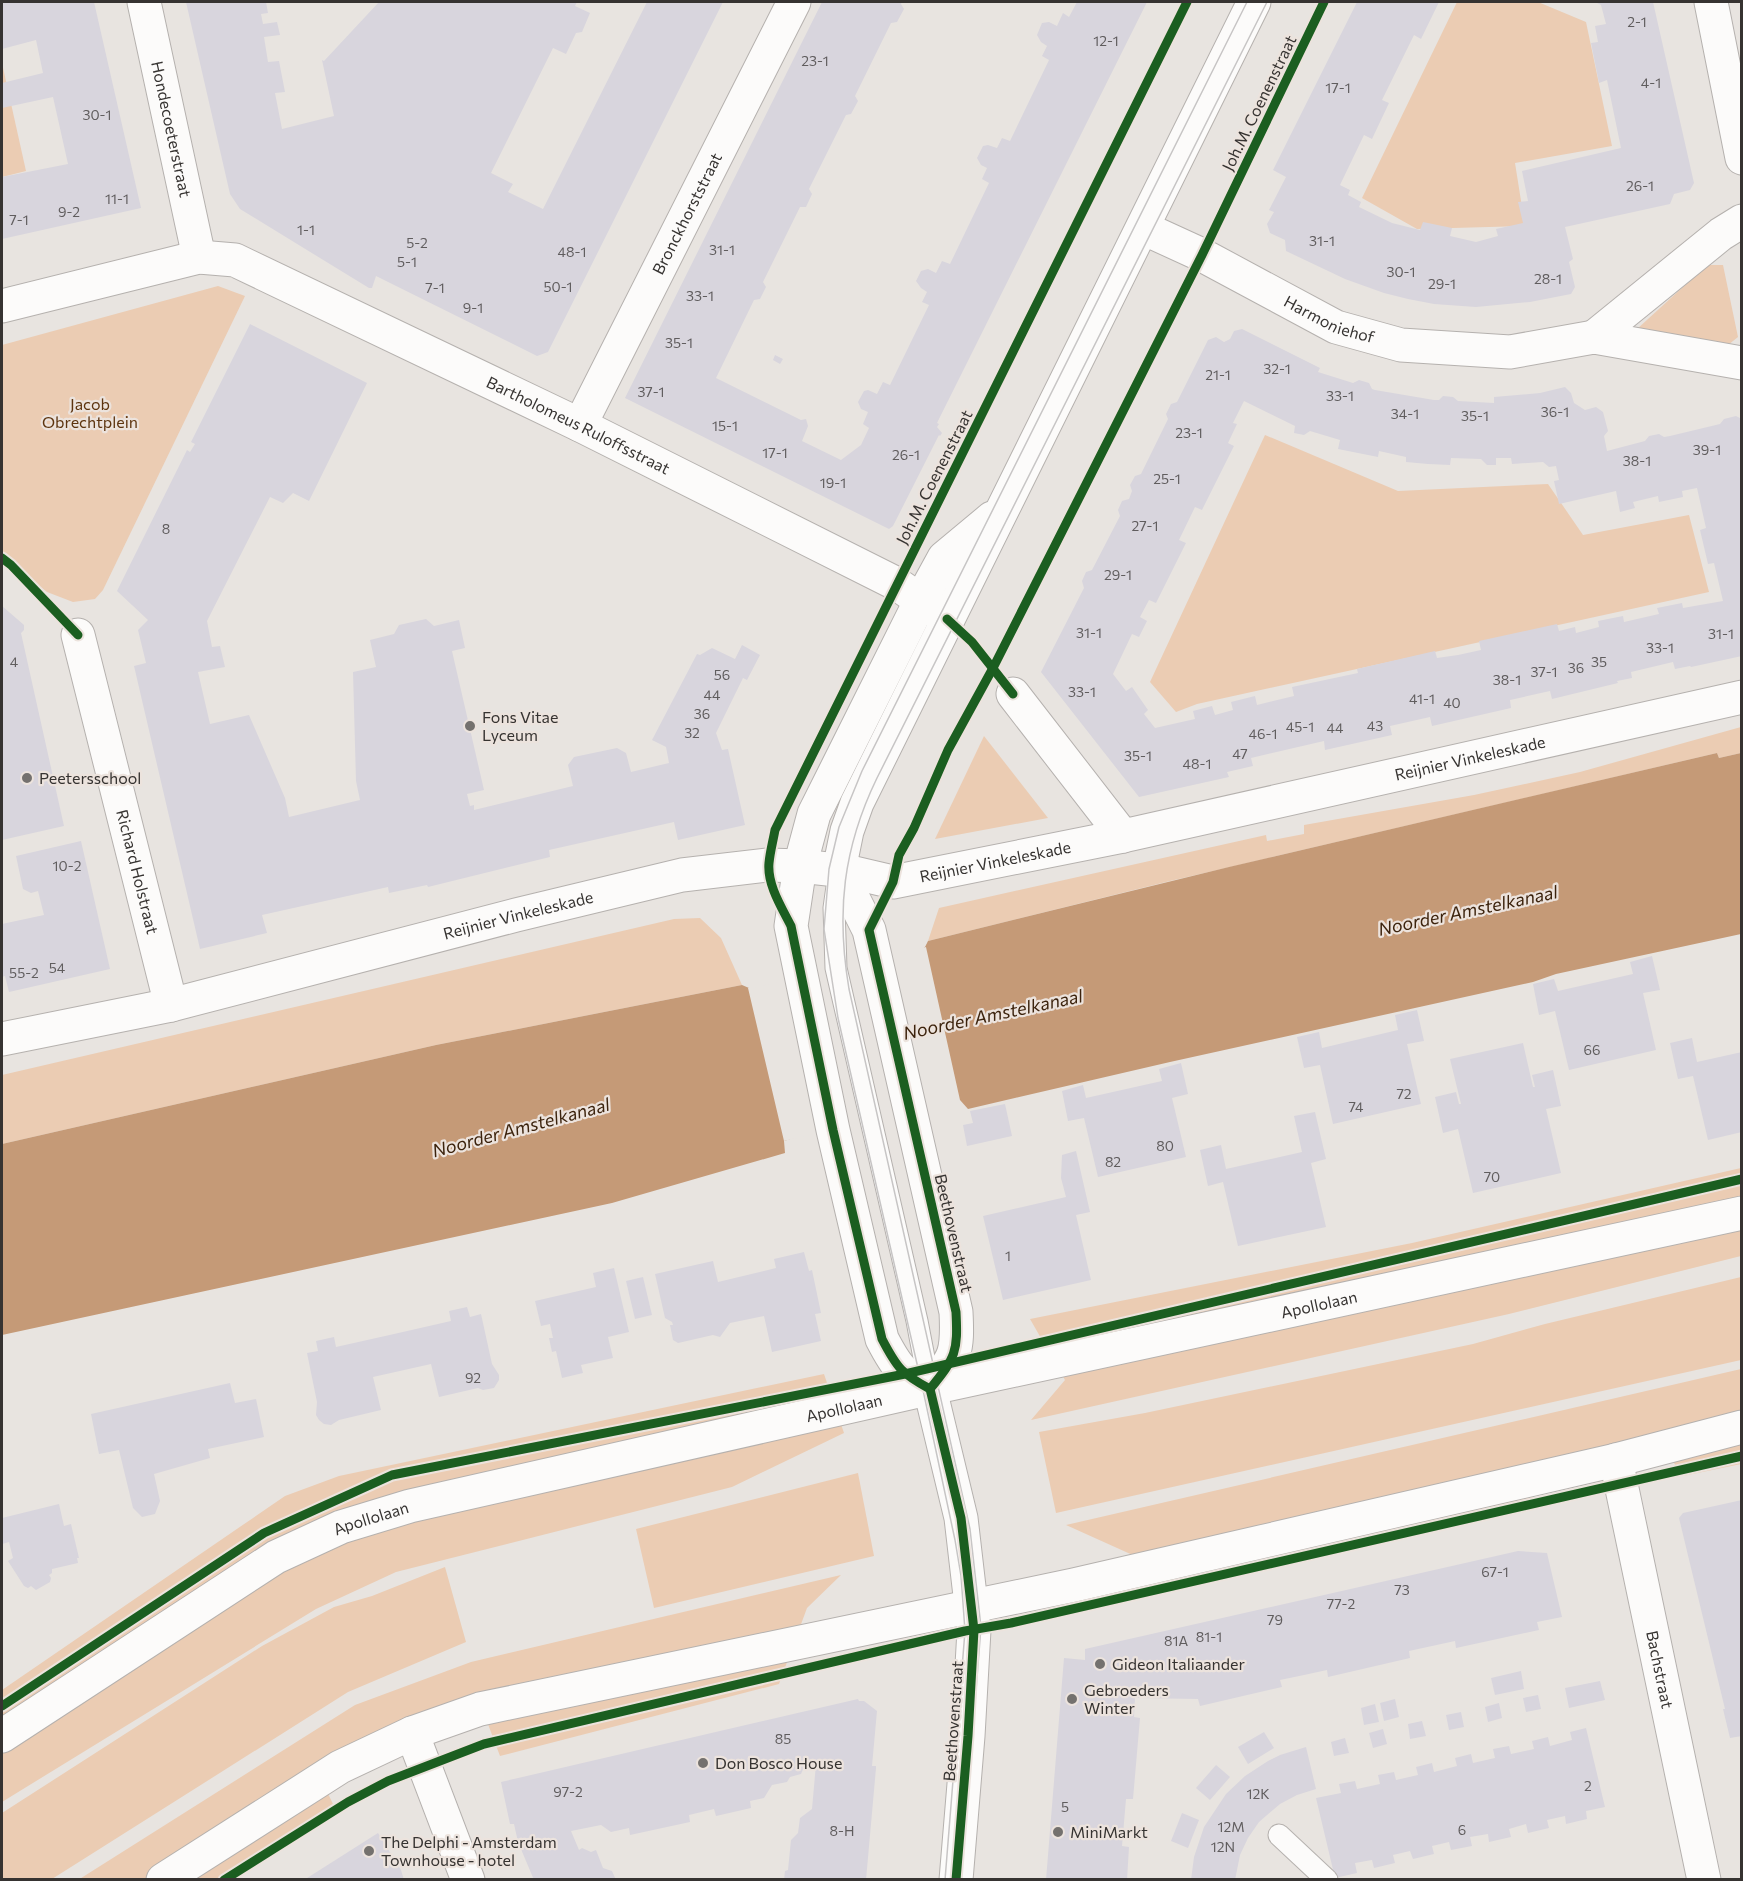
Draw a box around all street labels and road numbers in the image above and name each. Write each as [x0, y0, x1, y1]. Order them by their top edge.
street label: Joh.M. Coenenstraat [1217, 32, 1300, 174]
street label: Hondecoeterstraat [148, 59, 196, 199]
street label: Bronckhorststraat [648, 149, 725, 277]
street label: Harmoniehof [1281, 291, 1377, 346]
street label: Bartholomeus Ruloffsstraat [484, 372, 674, 478]
street label: Joh.M. Coenenstraat [891, 406, 976, 547]
street label: Reijnier Vinkeleskade [1393, 731, 1547, 784]
street label: Richard Holstraat [113, 807, 163, 936]
street label: Reijnier Vinkeleskade [918, 837, 1072, 885]
street label: Reijnier Vinkeleskade [441, 887, 595, 943]
street label: Beethovenstraat [932, 1172, 977, 1294]
street label: Apollolaan [1279, 1286, 1359, 1321]
street label: Apollolaan [804, 1390, 884, 1425]
street label: Apollolaan [330, 1497, 411, 1538]
street label: Bachstraat [1643, 1629, 1678, 1710]
street label: Beethovenstraat [939, 1660, 966, 1782]

